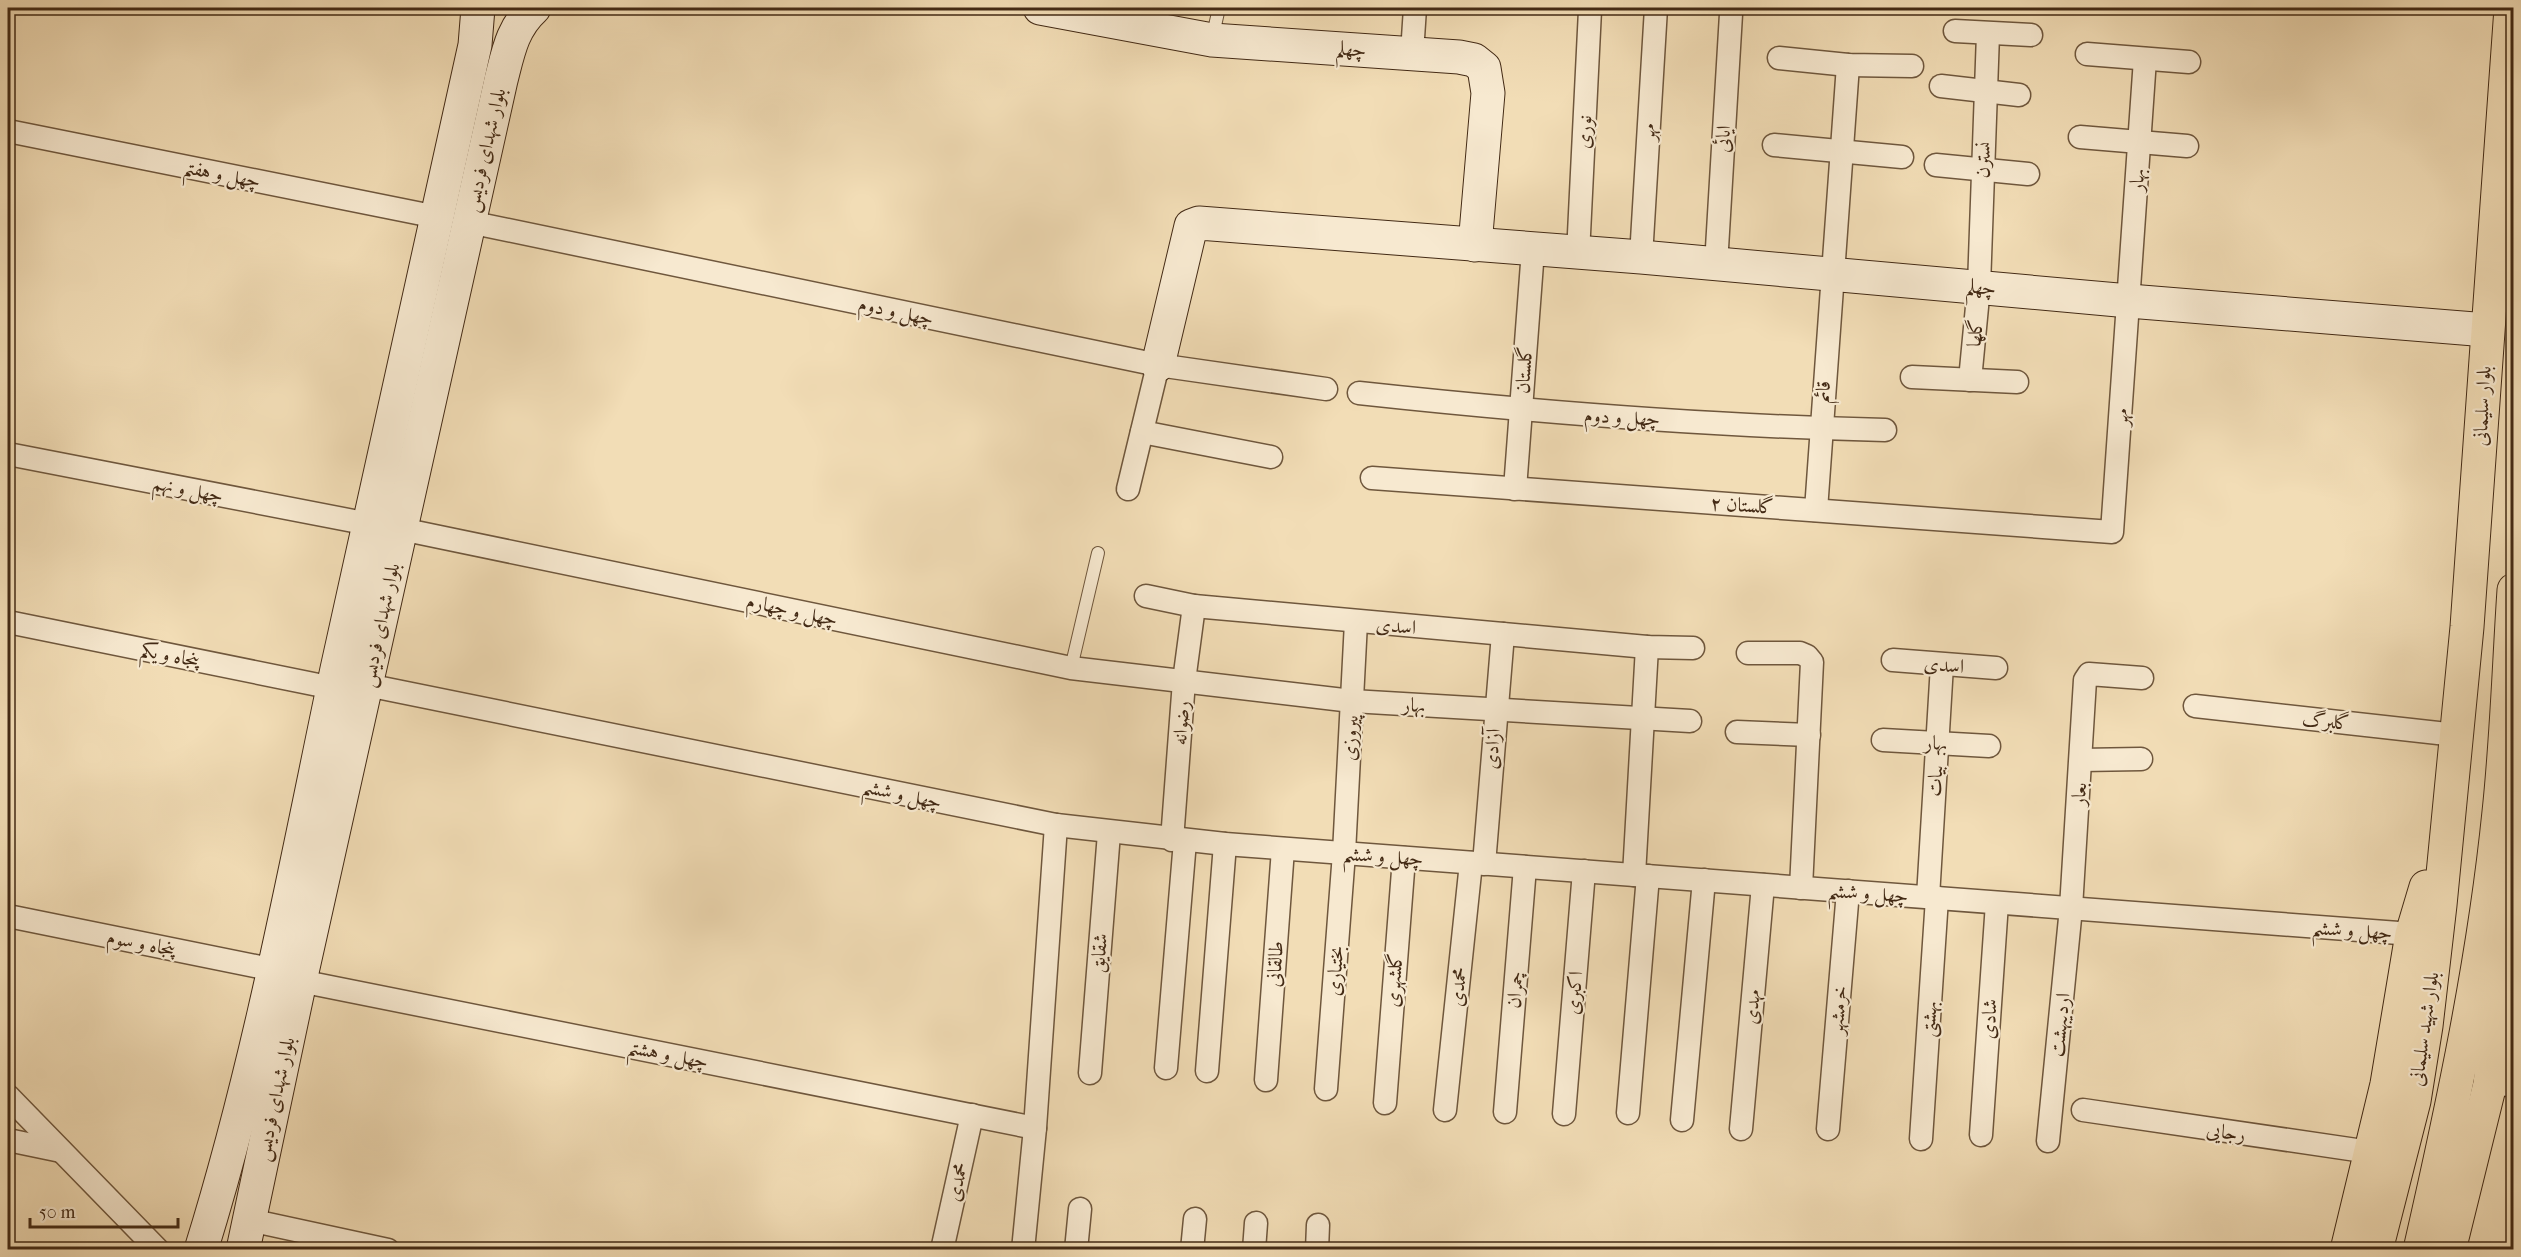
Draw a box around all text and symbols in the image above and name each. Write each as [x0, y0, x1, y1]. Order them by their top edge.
street label: چهلم [1334, 36, 1367, 71]
street label: بلوار شهدای فردیس [460, 86, 512, 215]
street label: نوری [1572, 114, 1597, 150]
street label: مهر [1636, 122, 1661, 143]
street label: ایائی [1711, 125, 1736, 153]
street label: نسترن [1971, 141, 1995, 179]
street label: چهل و هفتم [180, 155, 263, 201]
street label: بهار [2125, 168, 2150, 194]
street label: چهلم [1964, 274, 1997, 309]
street label: چهل و دوم [855, 292, 936, 336]
street label: گلها [1961, 318, 1988, 348]
street label: گلستان [1510, 345, 1537, 395]
street label: بلوار سلیمانی [2468, 365, 2497, 447]
street label: قائم [1811, 380, 1841, 404]
street label: چهل و دوم [1583, 404, 1661, 436]
street label: مهر [2109, 407, 2134, 429]
street label: چهل و نهم [149, 471, 225, 514]
street label: گلستان ۲ [1709, 490, 1775, 519]
street label: بلوار شهدای فردیس [356, 561, 406, 690]
street label: چهل و چهارم [743, 589, 840, 637]
street label: اسدی [1375, 613, 1417, 639]
street label: پنجاه و یکم [137, 638, 203, 679]
street label: اسدی [1923, 652, 1965, 678]
street label: بهار [1400, 693, 1426, 718]
street label: رضوانه [1168, 700, 1195, 746]
street label: گلبرگ [2301, 706, 2351, 736]
street label: پیروزی [1337, 713, 1366, 762]
street label: آزادی [1478, 725, 1505, 770]
street label: بهار [1922, 731, 1948, 756]
street label: بیات [1923, 765, 1947, 797]
street label: چهل و ششم [859, 774, 944, 821]
street label: بعار [2067, 781, 2091, 809]
street label: چهل و ششم [1341, 842, 1424, 878]
street label: چهل و ششم [1826, 879, 1909, 915]
street label: چهل و ششم [2310, 916, 2393, 952]
street label: پنجاه و سوم [104, 925, 179, 967]
street label: شقایق [1086, 932, 1113, 974]
street label: طالقانی [1262, 940, 1288, 988]
street label: بختیاری [1322, 945, 1349, 997]
street label: گلشهری [1380, 952, 1408, 1008]
street label: محمدی [1445, 966, 1471, 1008]
street label: چمران [1502, 970, 1529, 1010]
street label: اکبری [1561, 970, 1588, 1016]
street label: بلوار شهید سلیمانی [2405, 970, 2444, 1088]
street label: خرمشهر [1824, 985, 1853, 1037]
street label: مهدی [1739, 988, 1766, 1026]
street label: اردیبهشت [2045, 992, 2076, 1058]
street label: شادی [1976, 998, 2002, 1040]
street label: بهشتی [1916, 1000, 1945, 1038]
street label: بلوار شهدای فردیس [251, 1035, 301, 1164]
street label: چهل و هشتم [624, 1035, 710, 1081]
street label: رجایی [2205, 1118, 2247, 1148]
street label: محمدی [942, 1160, 972, 1204]
scale bar [30, 1191, 178, 1229]
text: 50 m [39, 1202, 76, 1223]

